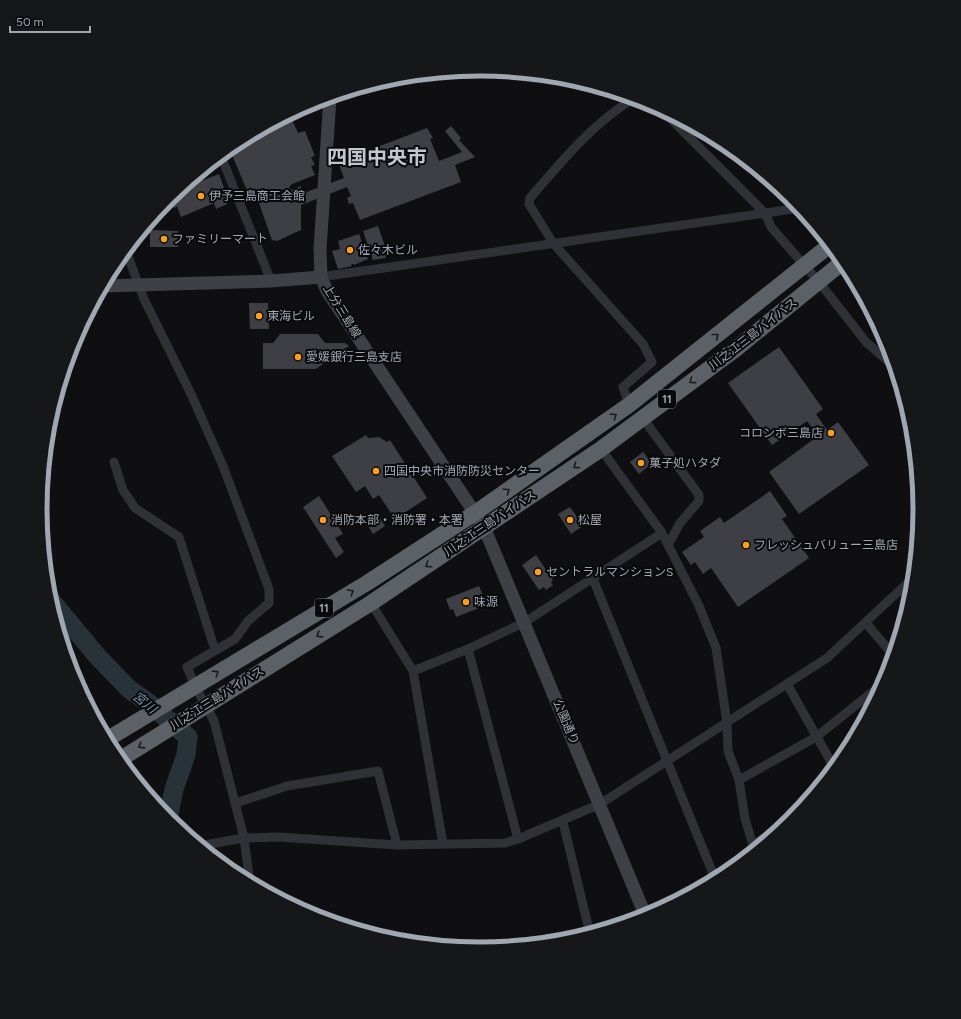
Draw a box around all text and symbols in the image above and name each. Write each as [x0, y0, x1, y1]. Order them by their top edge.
scale bar [10, 8, 90, 34]
text: 50 m [16, 15, 44, 29]
district label: 四国中央市 [327, 145, 427, 169]
place label: 伊予三島商工会館 [209, 189, 305, 203]
marker: 伊予三島商工会館 [196, 191, 206, 201]
place label: ファミリーマート [172, 232, 268, 246]
marker: ファミリーマート [159, 234, 169, 244]
place label: 佐々木ビル [358, 243, 418, 257]
marker: 佐々木ビル [345, 245, 355, 255]
street label: 上分三島線 [320, 282, 364, 340]
street label: 川之江三島バイパス [706, 295, 800, 373]
place label: 東海ビル [267, 309, 315, 323]
marker: 東海ビル [254, 311, 264, 321]
one-way arrow [712, 334, 719, 341]
place label: 愛媛銀行三島支店 [306, 350, 402, 364]
marker: 愛媛銀行三島支店 [293, 352, 303, 362]
one-way arrow [690, 376, 697, 383]
road number: 11 [658, 390, 676, 408]
one-way arrow [609, 414, 616, 421]
place label: コロンボ三島店 [739, 426, 823, 440]
marker: コロンボ三島店 [826, 428, 836, 438]
place label: 菓子処ハタダ [649, 456, 721, 470]
marker: 菓子処ハタダ [636, 458, 646, 468]
one-way arrow [573, 461, 580, 469]
place label: 四国中央市消防防災センター [384, 464, 540, 478]
marker: 四国中央市消防防災センター [371, 466, 381, 476]
street label: 川之江三島バイパス [441, 487, 539, 559]
one-way arrow [503, 488, 510, 496]
place label: 消防本部・消防署・本署 [331, 513, 463, 527]
place label: 松屋 [578, 513, 602, 527]
marker: 消防本部・消防署・本署 [318, 515, 328, 525]
marker: 松屋 [565, 515, 575, 525]
place label: フレッシュバリュー三島店 [754, 538, 898, 552]
marker: フレッシュバリュー三島店 [741, 540, 751, 550]
one-way arrow [425, 560, 432, 567]
place label: セントラルマンションS [546, 565, 673, 579]
marker: セントラルマンションS [533, 567, 543, 577]
one-way arrow [347, 589, 354, 596]
place label: 味源 [474, 595, 498, 609]
marker: 味源 [461, 597, 471, 607]
road number: 11 [315, 599, 333, 617]
one-way arrow [316, 630, 323, 638]
street label: 川之江三島バイパス [168, 664, 266, 732]
one-way arrow [211, 670, 218, 677]
water label: 宮川 [130, 688, 161, 718]
street label: 公園通り [550, 697, 582, 747]
one-way arrow [138, 741, 145, 749]

